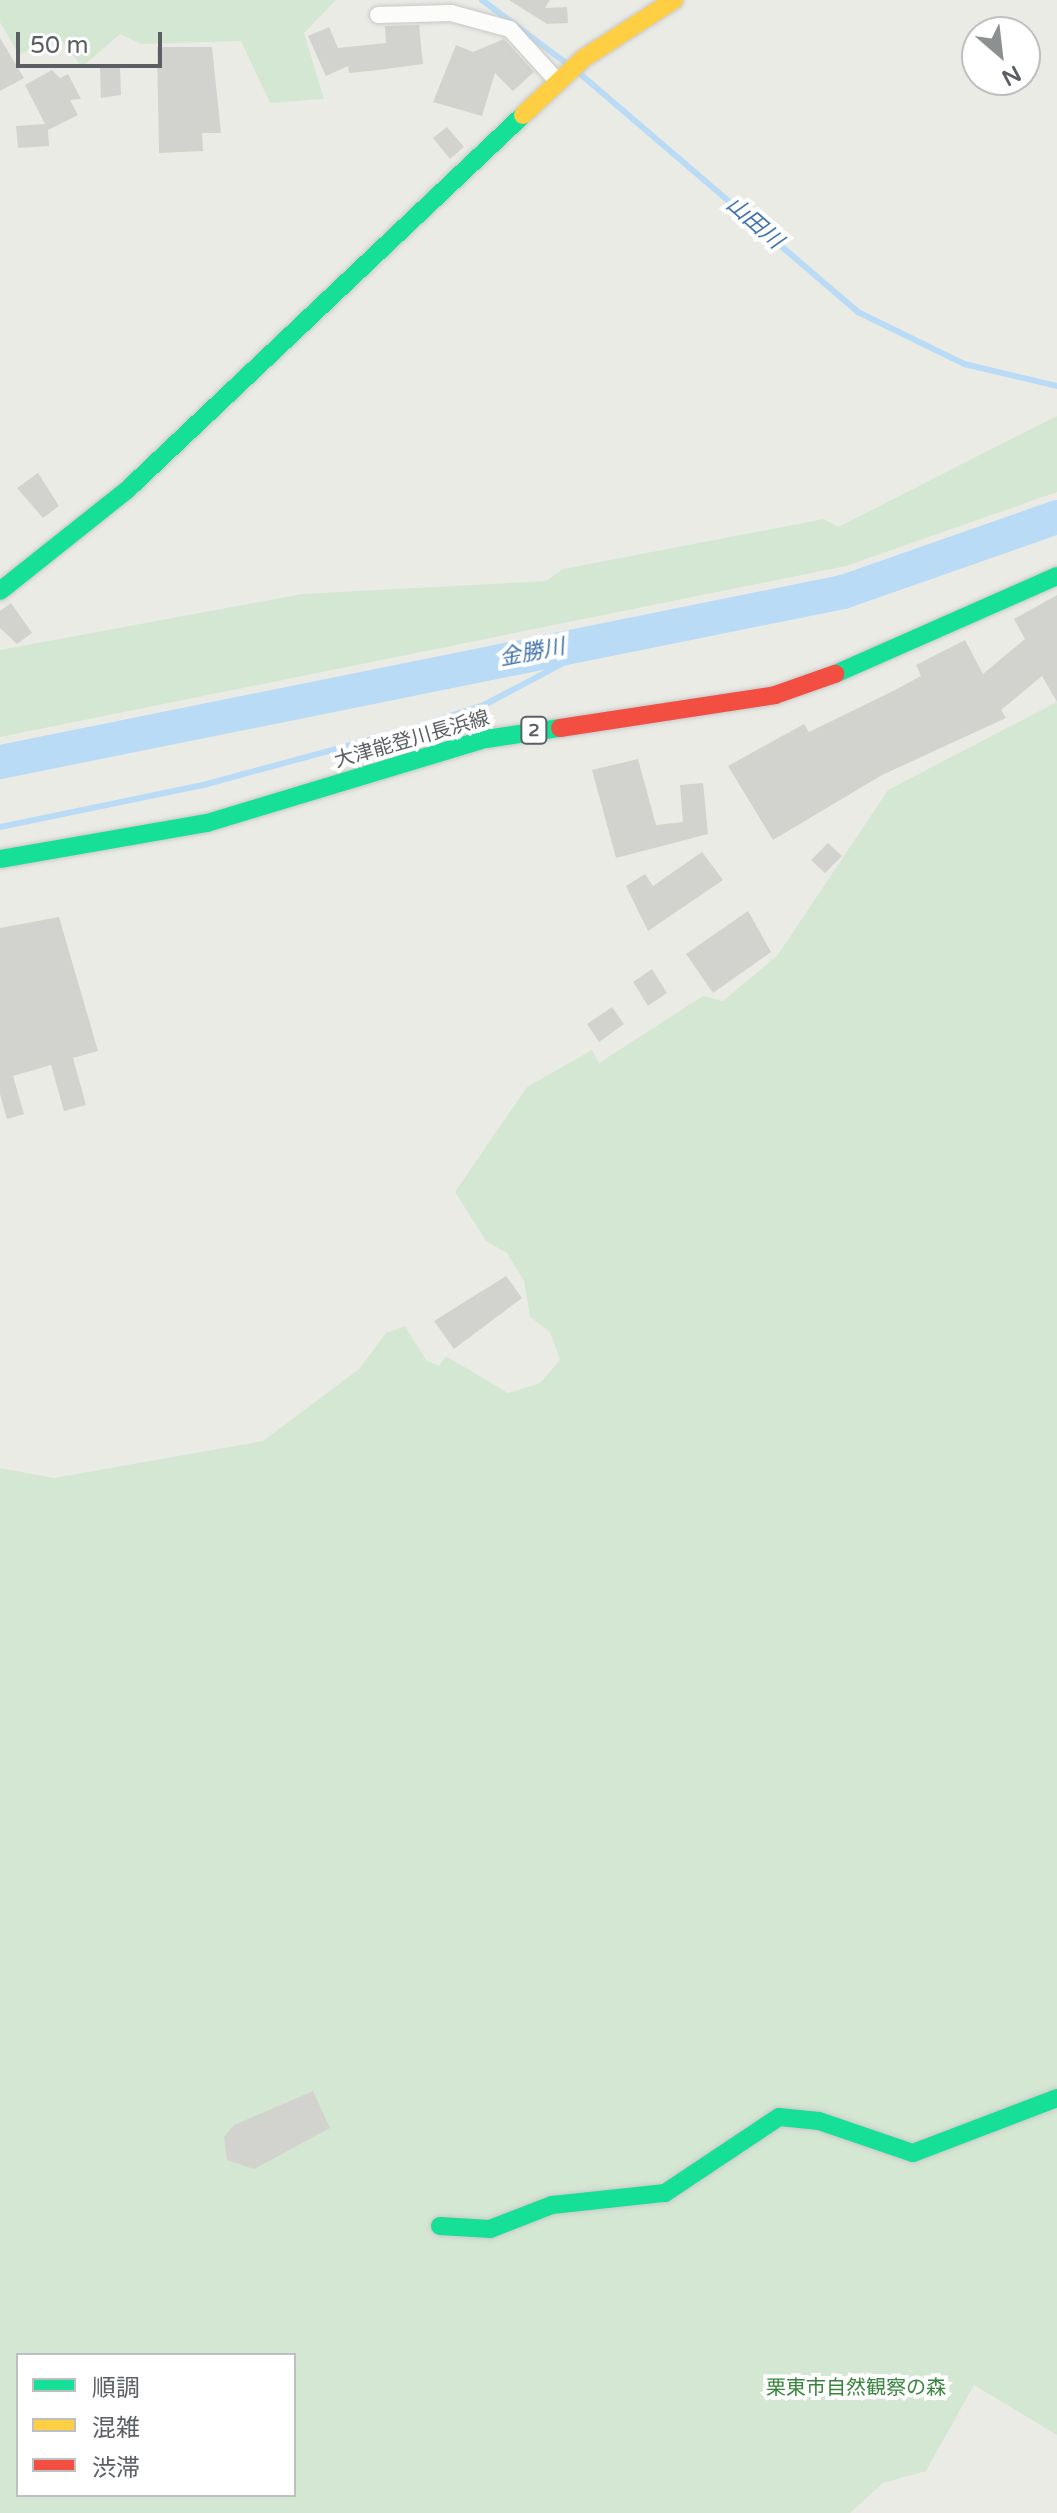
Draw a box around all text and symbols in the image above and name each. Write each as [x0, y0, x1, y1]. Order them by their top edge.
scale bar [20, 16, 166, 66]
north arrow [961, 16, 1041, 96]
text: 50 m [30, 31, 88, 60]
text: N [997, 60, 1025, 91]
water label: 山田川 [720, 191, 788, 255]
water label: 金勝川 [497, 634, 567, 672]
street label: 大津能登川長浜線 [332, 706, 492, 774]
road number: 2 [520, 716, 548, 744]
legend [16, 2353, 296, 2497]
text: 順調 [92, 2374, 140, 2403]
park label: 栗東市自然観察の森 [766, 2376, 946, 2400]
text: 混雑 [92, 2414, 140, 2443]
text: 渋滞 [92, 2454, 140, 2483]

